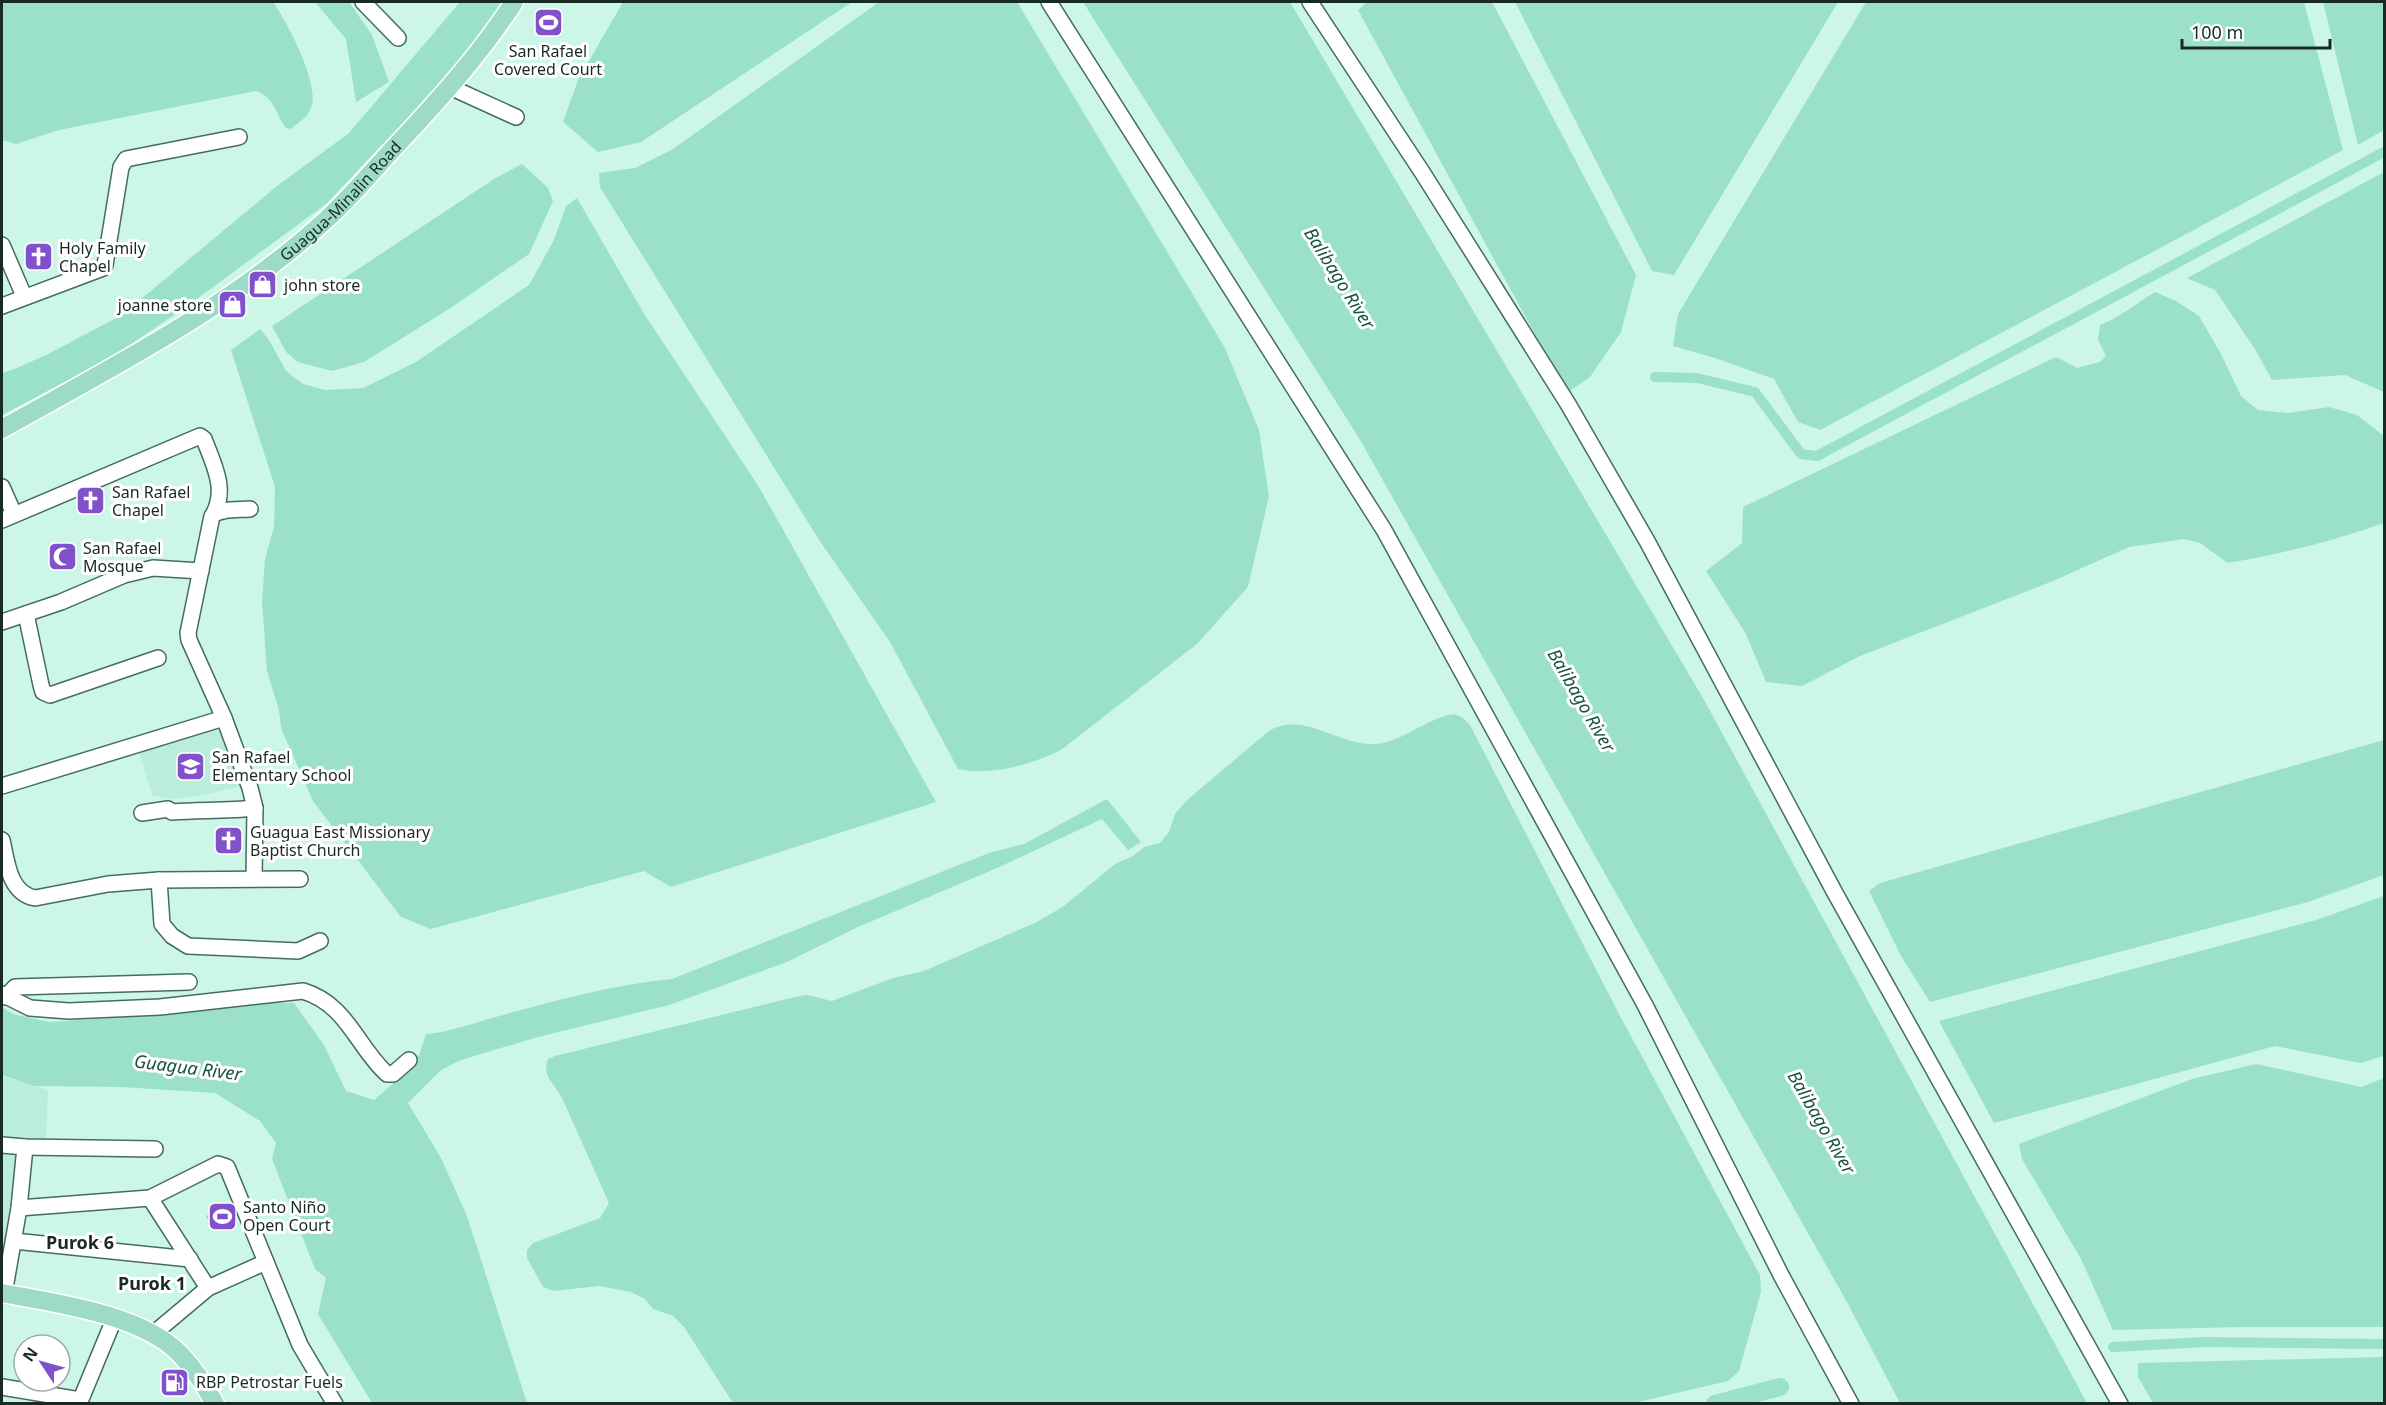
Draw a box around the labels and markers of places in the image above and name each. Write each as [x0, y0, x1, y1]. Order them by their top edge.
sports icon: San Rafael Covered Court [532, 7, 564, 39]
place label: San Rafael Covered Court [494, 40, 602, 80]
place label: Holy Family Chapel [59, 237, 146, 277]
church icon: Holy Family Chapel [22, 241, 54, 273]
shop icon: john store [247, 269, 279, 301]
place label: john store [283, 274, 360, 296]
shop icon: joanne store [217, 289, 249, 321]
place label: joanne store [117, 294, 212, 316]
place label: San Rafael Chapel [112, 481, 190, 521]
church icon: San Rafael Chapel [75, 485, 107, 517]
place label: San Rafael Mosque [83, 537, 161, 577]
mosque icon: San Rafael Mosque [46, 541, 78, 573]
place label: San Rafael Elementary School [212, 746, 351, 786]
school or university icon: San Rafael Elementary School [175, 750, 207, 782]
place label: Guagua East Missionary Baptist Church [250, 821, 431, 861]
church icon: Guagua East Missionary Baptist Church [213, 825, 245, 857]
place label: Santo Niño Open Court [243, 1196, 331, 1236]
sports icon: Santo Niño Open Court [206, 1200, 238, 1232]
fuel station icon: RBP Petrostar Fuels [159, 1366, 191, 1398]
place label: RBP Petrostar Fuels [196, 1371, 343, 1393]

